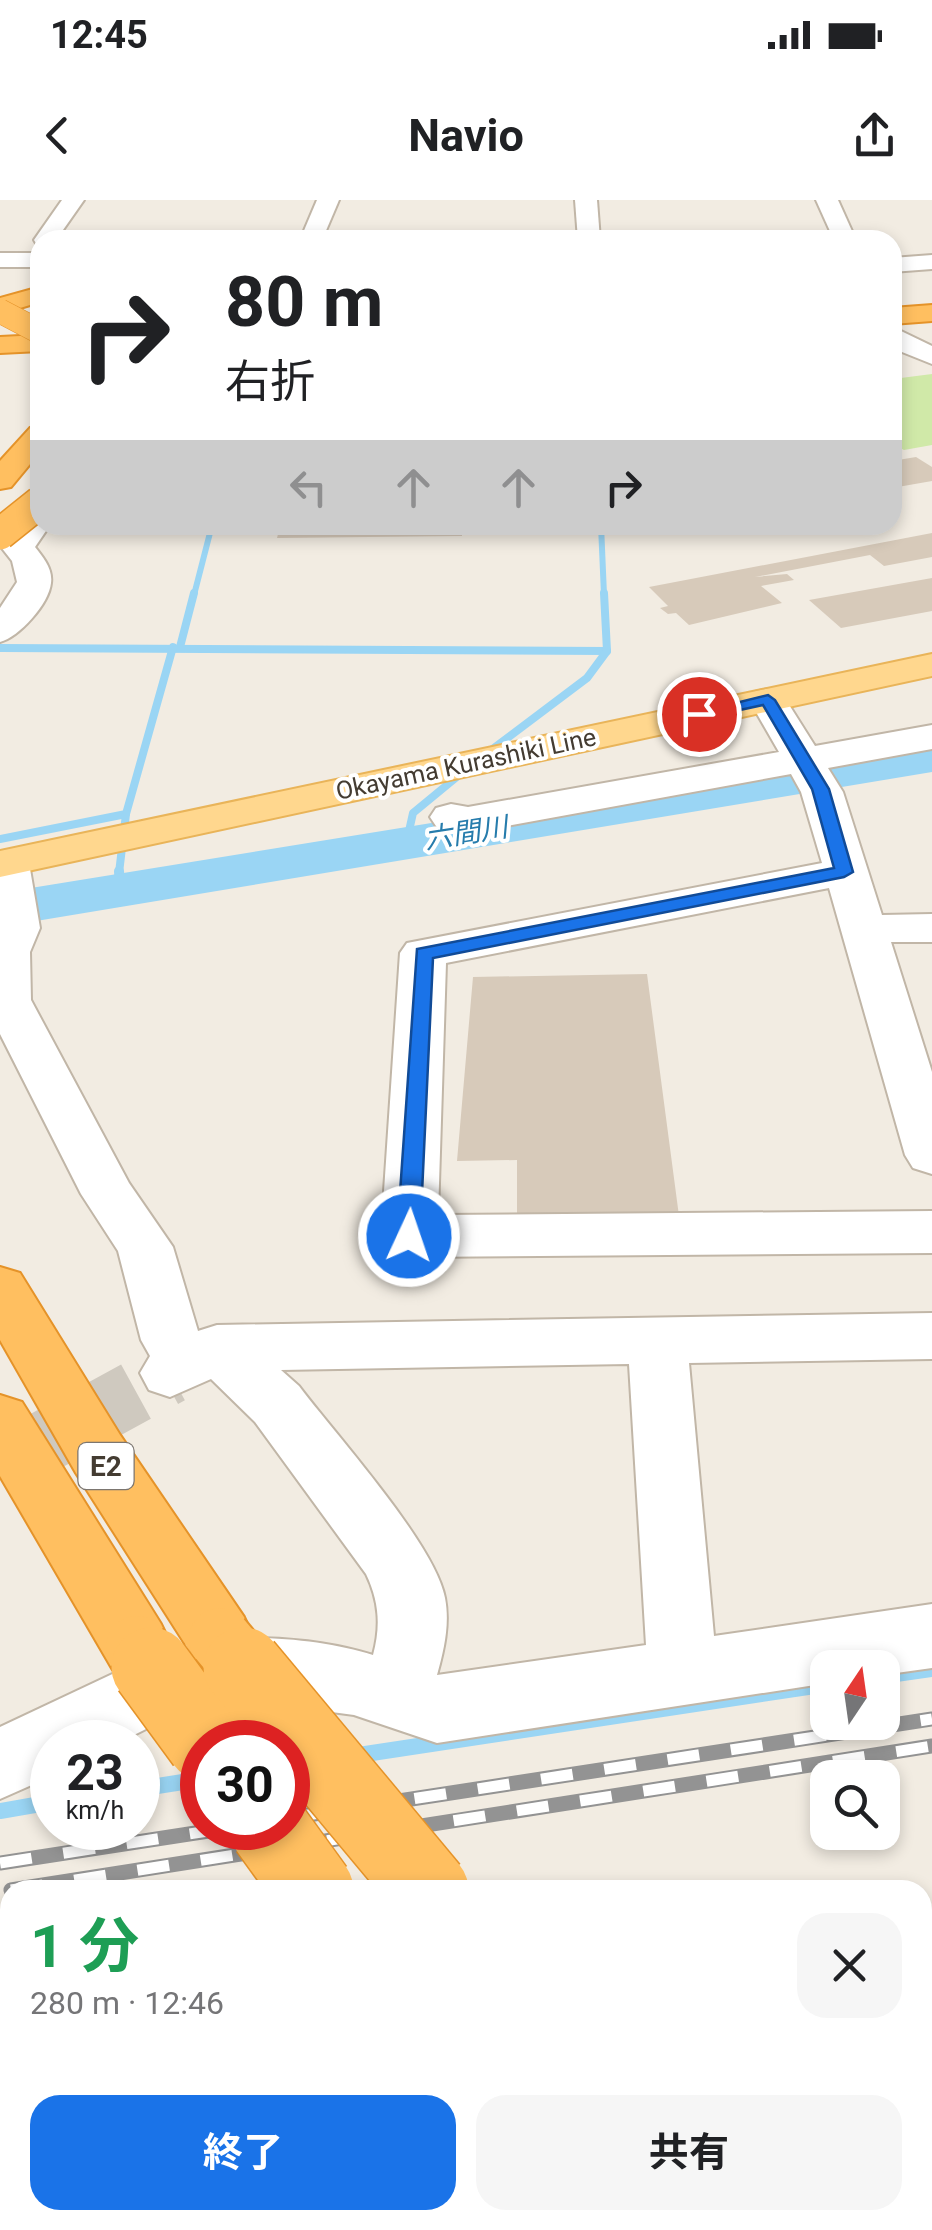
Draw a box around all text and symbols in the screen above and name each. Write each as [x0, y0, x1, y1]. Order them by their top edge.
text: 12:45 [50, 13, 148, 57]
icon: back [30, 108, 85, 163]
icon: share [847, 108, 902, 163]
text: Navio [408, 109, 524, 162]
text: 80 m [225, 261, 383, 343]
icon: right [60, 270, 190, 400]
text: 右折 [225, 355, 315, 408]
icon: left [281, 460, 336, 515]
icon: ahead [386, 460, 441, 515]
icon: ahead [491, 460, 546, 515]
icon: right [596, 460, 651, 515]
pin [657, 672, 742, 757]
icon: arrive [672, 687, 727, 742]
street label: Okayama Kurashiki Line [333, 722, 599, 806]
water label: 六間川 [422, 810, 513, 856]
position arrow [357, 1184, 461, 1288]
road number: E2 [78, 1443, 134, 1489]
north arrow [810, 1650, 900, 1740]
map controls [810, 1650, 900, 1850]
speed limit sign: 30 [180, 1720, 310, 1850]
text: 23 [66, 1744, 124, 1802]
button: search [810, 1760, 900, 1850]
text: km/h [66, 1796, 124, 1825]
text: 1 分 [30, 1911, 139, 1982]
button: close [797, 1913, 902, 2018]
text: 280 m · 12:46 [30, 1984, 224, 2022]
button: 終了 [30, 2095, 456, 2210]
button: 共有 [476, 2095, 902, 2210]

